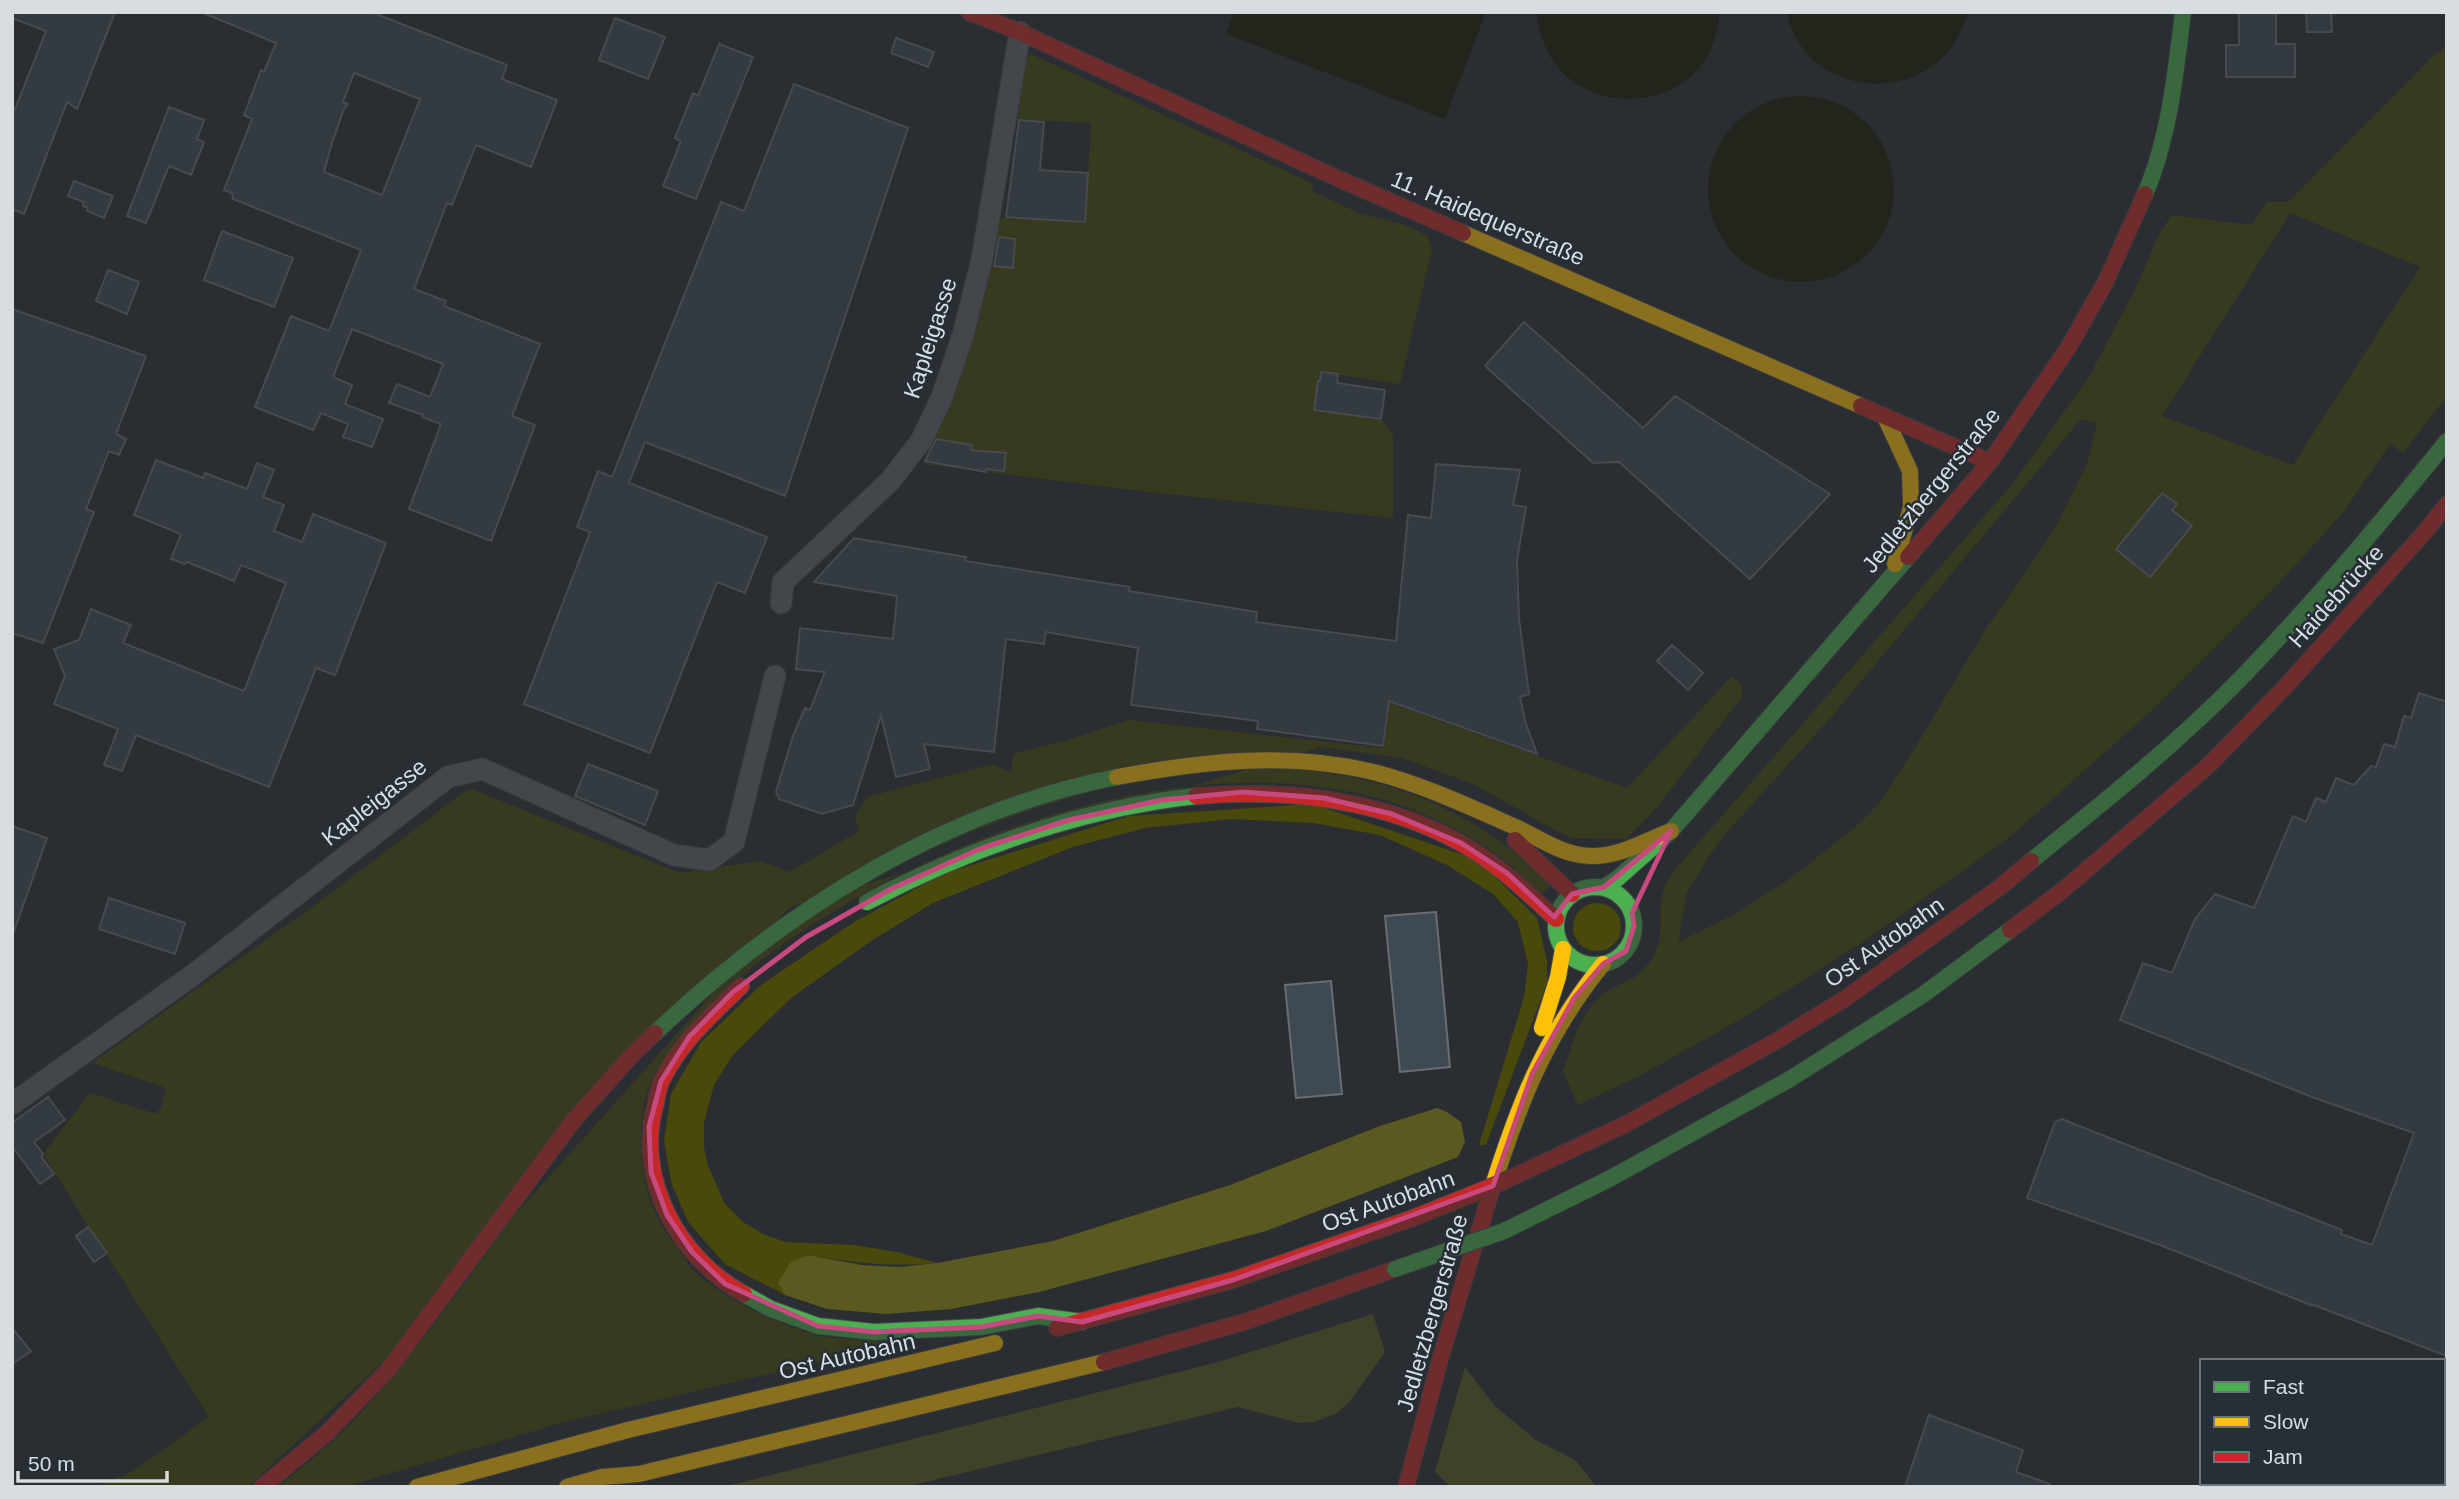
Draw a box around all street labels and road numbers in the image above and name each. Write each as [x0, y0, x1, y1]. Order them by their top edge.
street label: 11. Haidequerstraße [1387, 165, 1589, 271]
street label: Kapleigasse [898, 274, 962, 402]
street label: Jedletzbergerstraße [1857, 402, 2005, 578]
street label: Haidebrücke [2283, 539, 2389, 653]
street label: Kapleigasse [317, 753, 431, 851]
street label: Ost Autobahn [1819, 891, 1949, 993]
street label: Ost Autobahn [1318, 1165, 1458, 1237]
street label: Jedletzbergerstraße [1391, 1211, 1473, 1415]
street label: Ost Autobahn [776, 1328, 918, 1384]

